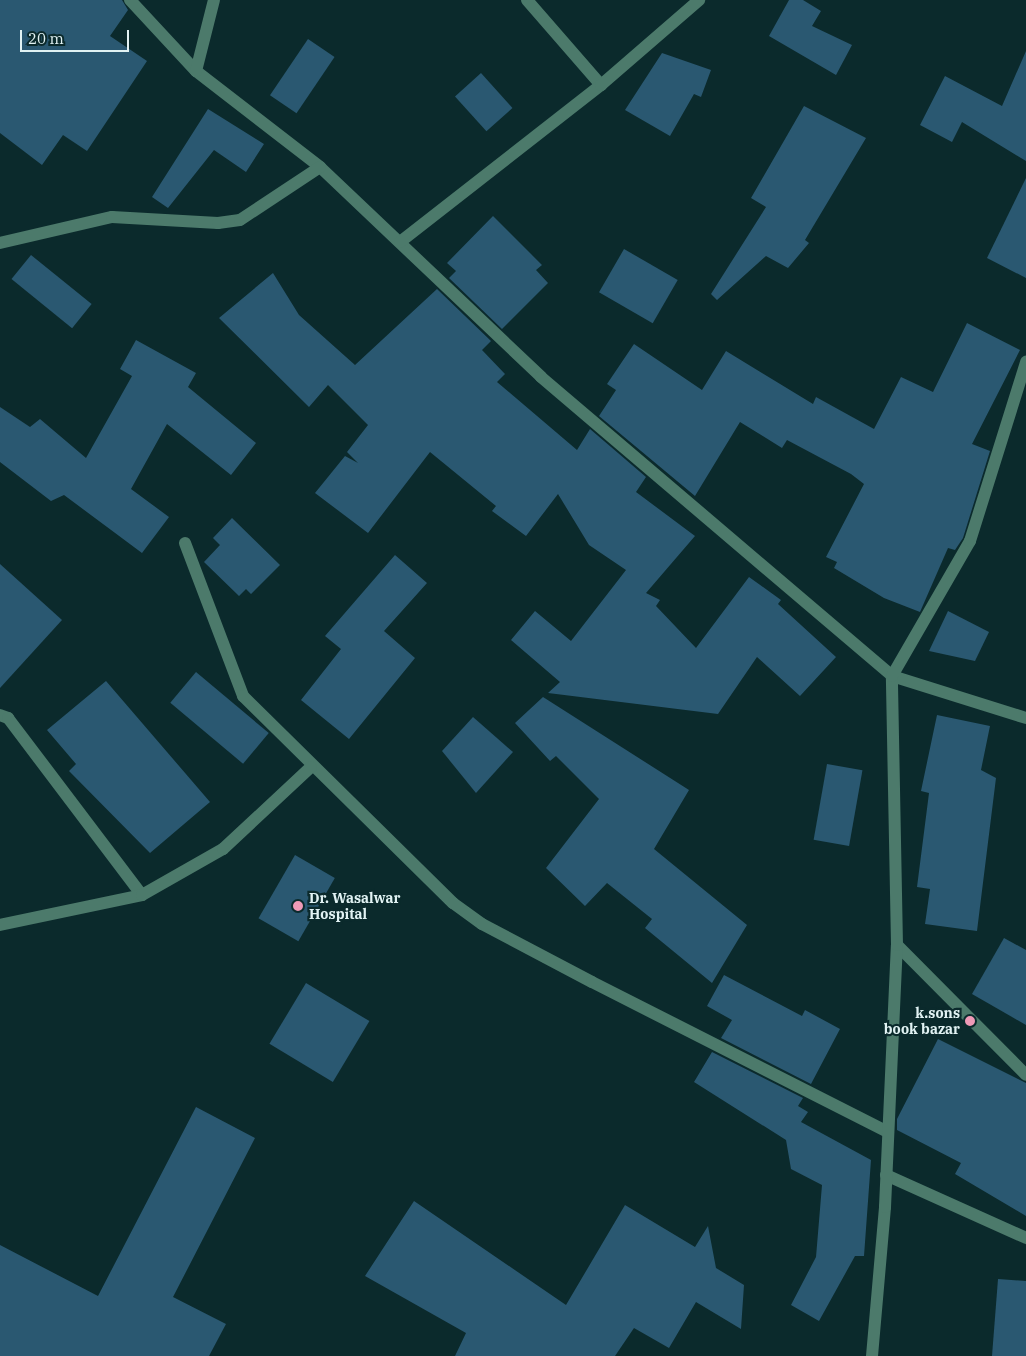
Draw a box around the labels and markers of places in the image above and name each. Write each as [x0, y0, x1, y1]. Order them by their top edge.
place label: Dr. Wasalwar Hospital [309, 890, 400, 922]
marker: Dr. Wasalwar Hospital [291, 899, 305, 913]
place label: k.sons book bazar [884, 1005, 960, 1038]
marker: k.sons book bazar [964, 1015, 976, 1027]

